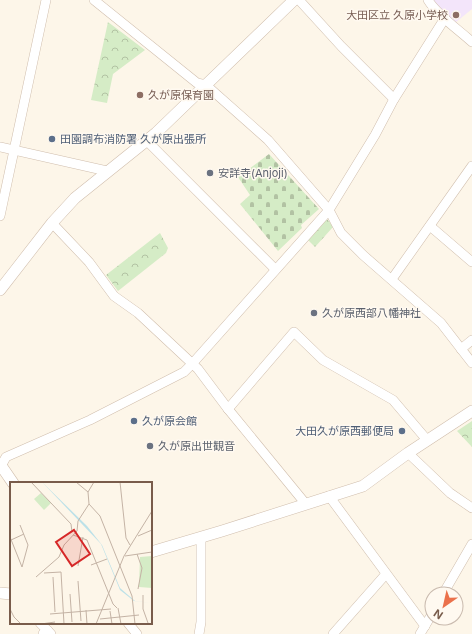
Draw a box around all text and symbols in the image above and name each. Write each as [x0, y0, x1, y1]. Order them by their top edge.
place label: 大田区立 久原小学校 [346, 8, 448, 22]
marker: 大田区立 久原小学校 [451, 10, 461, 20]
place label: 久が原保育園 [148, 88, 214, 102]
marker: 久が原保育園 [135, 90, 145, 100]
place label: 田園調布消防署 久が原出張所 [60, 132, 207, 146]
marker: 田園調布消防署 久が原出張所 [47, 134, 57, 144]
place label: 安詳寺(Anjoji) [218, 166, 288, 180]
marker: 安詳寺(Anjoji) [205, 168, 215, 178]
place label: 久が原西部八幡神社 [322, 306, 421, 320]
marker: 久が原西部八幡神社 [309, 308, 319, 318]
place label: 久が原会館 [142, 414, 197, 428]
marker: 久が原会館 [129, 416, 139, 426]
place label: 大田久が原西郵便局 [295, 424, 394, 438]
marker: 大田久が原西郵便局 [397, 426, 407, 436]
place label: 久が原出世観音 [158, 439, 235, 453]
marker: 久が原出世観音 [145, 441, 155, 451]
inset map [10, 482, 152, 624]
north arrow [424, 586, 464, 626]
text: N [431, 606, 446, 622]

